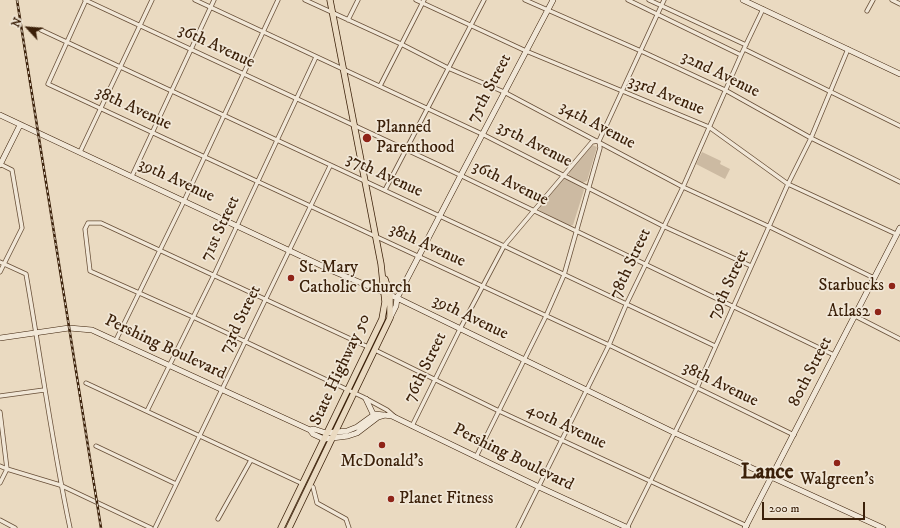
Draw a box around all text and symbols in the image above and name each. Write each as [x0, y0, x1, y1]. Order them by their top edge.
north arrow [8, 8, 48, 48]
text: N [9, 16, 25, 30]
street label: 36th Avenue [174, 20, 258, 74]
street label: 32nd Avenue [677, 47, 763, 103]
street label: 75th Street [463, 51, 517, 127]
street label: 33rd Avenue [625, 72, 707, 120]
street label: 38th Avenue [92, 82, 174, 136]
street label: 34th Avenue [556, 97, 638, 155]
street label: 35th Avenue [493, 117, 575, 173]
place label: Planned Parenthood [376, 118, 455, 158]
marker: Planned Parenthood [361, 132, 373, 144]
street label: 37th Avenue [342, 149, 426, 203]
street label: 39th Avenue [135, 154, 217, 208]
street label: 36th Avenue [469, 157, 551, 211]
street label: 71st Street [197, 193, 245, 265]
street label: 38th Avenue [386, 219, 468, 273]
street label: 78th Street [606, 225, 656, 303]
street label: 79th Street [704, 246, 754, 324]
place label: St. Mary Catholic Church [299, 258, 411, 298]
marker: St. Mary Catholic Church [286, 273, 296, 283]
place label: Starbucks [818, 276, 884, 296]
marker: Starbucks [887, 281, 897, 291]
street label: 73rd Street [216, 282, 266, 358]
street label: 39th Avenue [429, 291, 511, 345]
place label: Atlas2 [827, 302, 870, 322]
marker: Atlas2 [873, 307, 883, 317]
street label: Pershing Boulevard [101, 311, 229, 385]
street label: State Highway 50 [306, 311, 376, 429]
street label: 76th Street [400, 329, 452, 407]
street label: 80th Street [785, 334, 837, 410]
street label: 38th Avenue [679, 358, 761, 412]
street label: 40th Avenue [523, 400, 609, 454]
street label: Pershing Boulevard [449, 420, 577, 496]
marker: McDonald's [377, 440, 387, 450]
place label: McDonald's [340, 452, 424, 472]
marker: Walgreen's [832, 458, 842, 468]
district label: Lance [741, 461, 793, 487]
place label: Walgreen's [800, 470, 874, 490]
place label: Planet Fitness [399, 489, 493, 509]
marker: Planet Fitness [386, 494, 396, 504]
scale bar [764, 494, 867, 520]
text: 200 m [769, 501, 799, 516]

